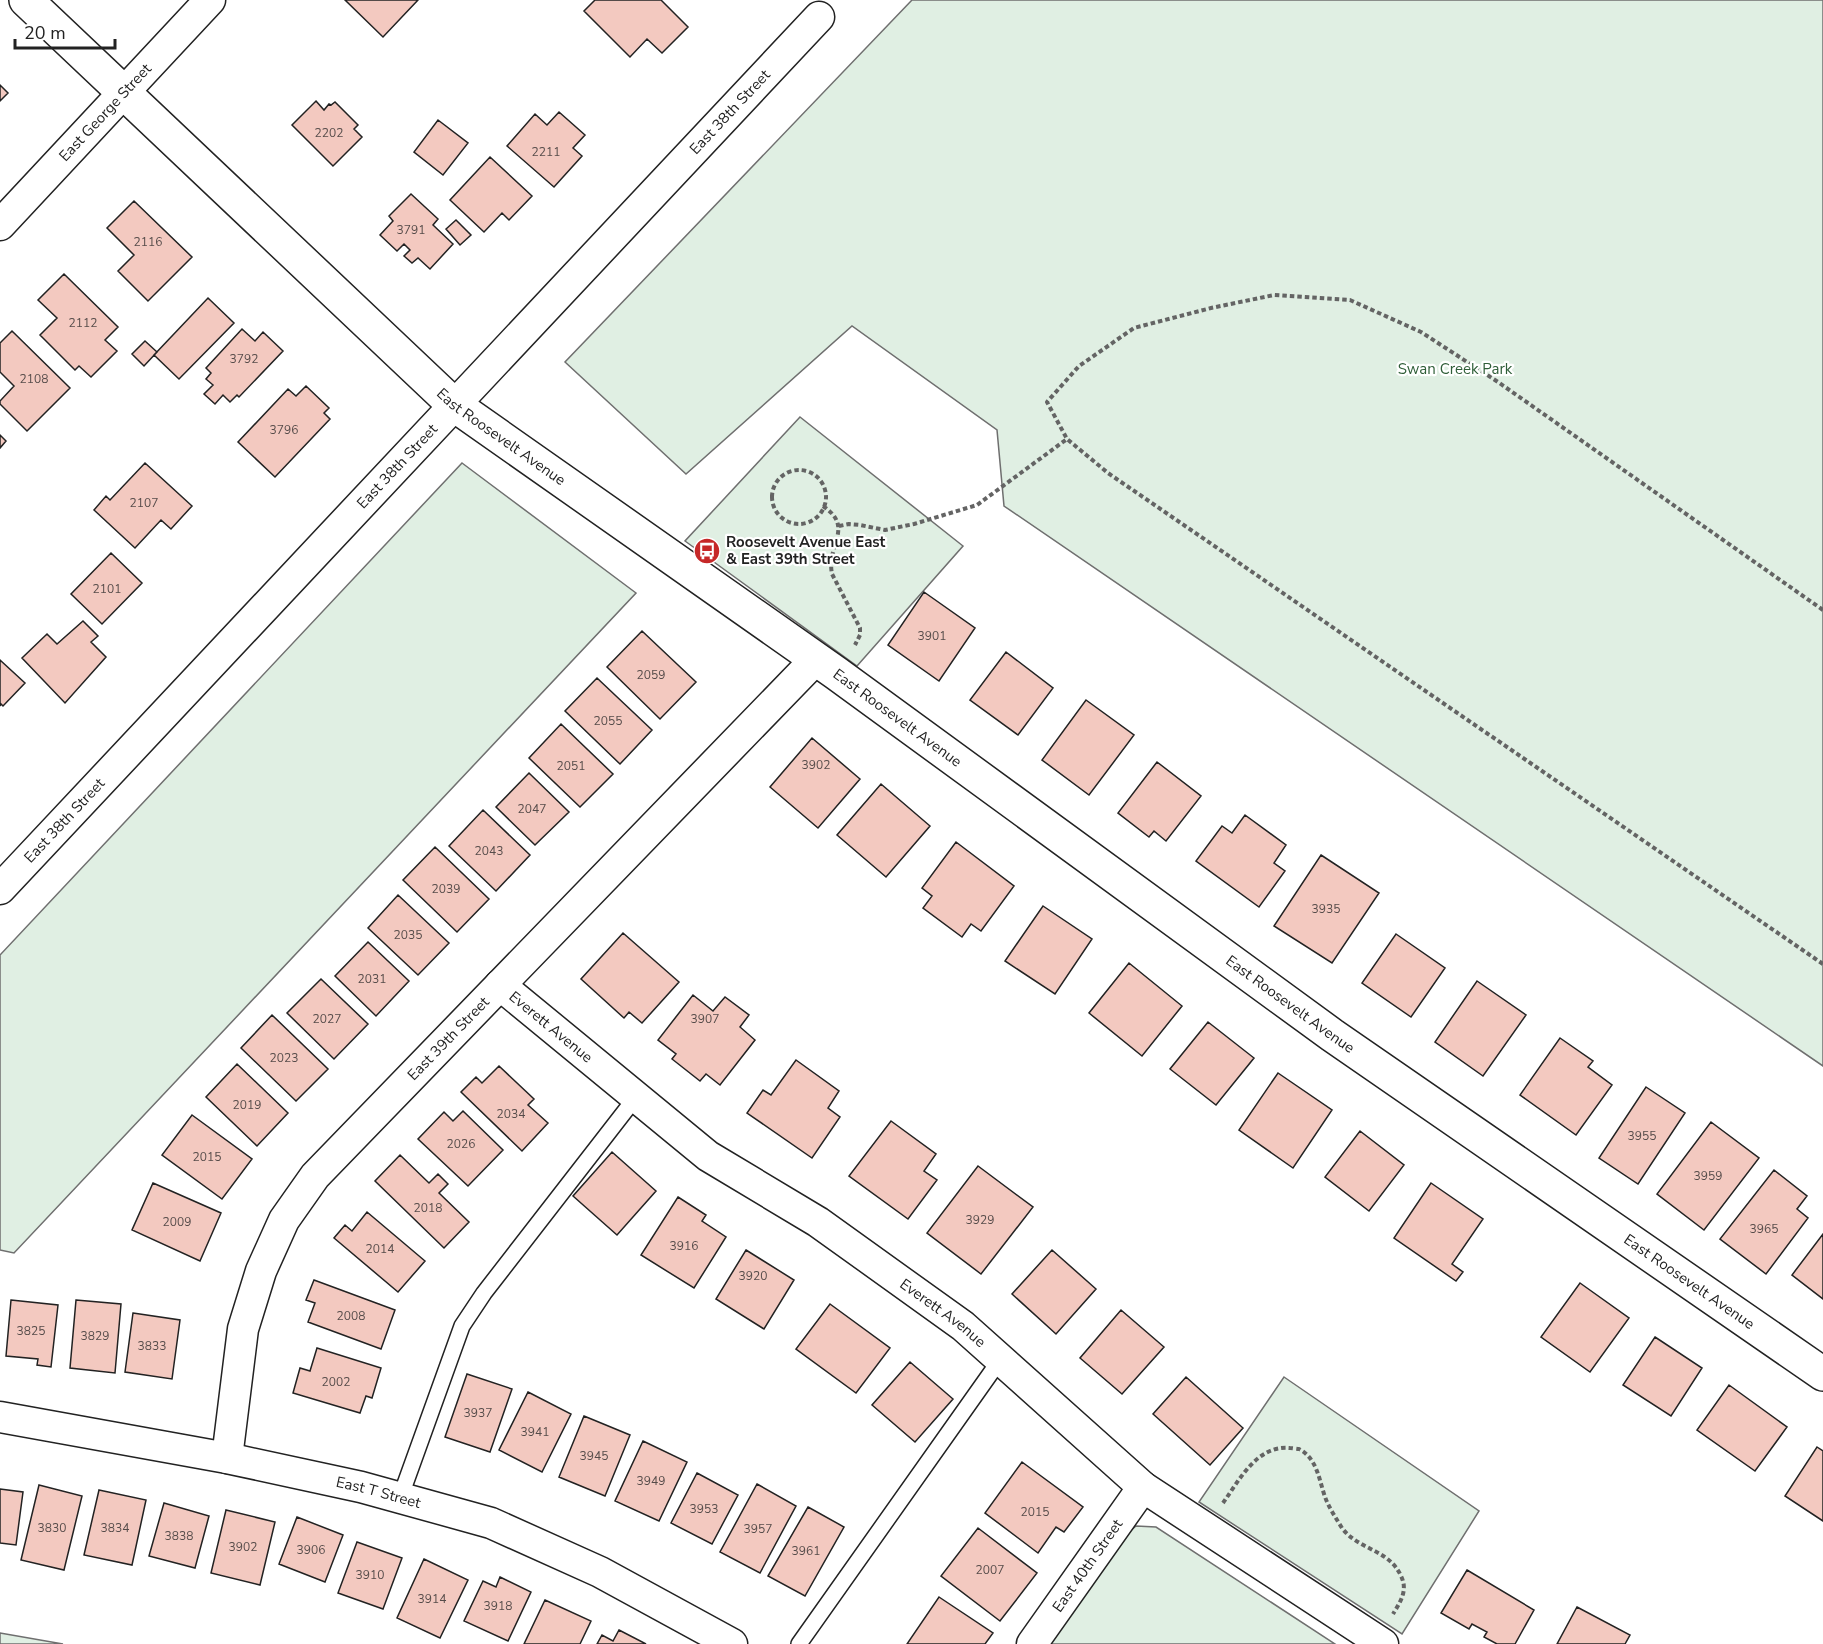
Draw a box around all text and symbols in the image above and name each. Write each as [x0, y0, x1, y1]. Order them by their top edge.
scale bar [15, 12, 116, 50]
text: 20 m [24, 21, 66, 45]
street label: East George Street [54, 59, 156, 166]
street label: East 38th Street [685, 65, 775, 159]
house number: 2202 [315, 125, 343, 141]
house number: 2211 [532, 144, 560, 160]
house number: 3791 [397, 222, 425, 238]
house number: 2116 [134, 234, 162, 250]
house number: 2112 [69, 315, 97, 331]
house number: 3792 [230, 351, 258, 367]
park label: Swan Creek Park [1398, 359, 1513, 379]
house number: 2108 [20, 371, 48, 387]
street label: East Roosevelt Avenue [432, 384, 570, 490]
street label: East 38th Street [352, 419, 442, 513]
house number: 3796 [270, 422, 298, 438]
house number: 2107 [130, 495, 158, 511]
place label: Roosevelt Avenue East & East 39th Street [726, 532, 886, 569]
bus stop icon: Roosevelt Avenue East & East 39th Street [692, 536, 722, 566]
house number: 2101 [93, 581, 121, 597]
house number: 3901 [918, 628, 946, 644]
street label: East Roosevelt Avenue [829, 664, 966, 772]
house number: 2059 [637, 667, 665, 683]
house number: 2055 [594, 713, 622, 729]
house number: 3902 [802, 757, 830, 773]
house number: 2051 [557, 758, 585, 774]
street label: East 38th Street [20, 773, 110, 867]
house number: 2047 [518, 801, 546, 817]
house number: 2043 [475, 843, 503, 859]
house number: 2039 [432, 881, 460, 897]
house number: 3935 [1312, 901, 1340, 917]
house number: 2035 [394, 927, 422, 943]
street label: East Roosevelt Avenue [1222, 951, 1359, 1058]
house number: 2031 [358, 971, 386, 987]
street label: Everett Avenue [505, 987, 597, 1067]
street label: East 39th Street [403, 992, 494, 1085]
house number: 2027 [313, 1011, 341, 1027]
house number: 3907 [691, 1011, 719, 1027]
house number: 2023 [270, 1050, 298, 1066]
house number: 2019 [233, 1097, 261, 1113]
house number: 2034 [497, 1106, 525, 1122]
house number: 3955 [1628, 1128, 1656, 1144]
house number: 2026 [447, 1136, 475, 1152]
house number: 2015 [193, 1149, 221, 1165]
house number: 3959 [1694, 1168, 1722, 1184]
house number: 2018 [414, 1200, 442, 1216]
house number: 3929 [966, 1212, 994, 1228]
house number: 2009 [163, 1214, 191, 1230]
house number: 3965 [1750, 1221, 1778, 1237]
street label: East Roosevelt Avenue [1620, 1229, 1759, 1334]
house number: 3916 [670, 1238, 698, 1254]
house number: 2014 [366, 1241, 394, 1257]
house number: 3920 [739, 1268, 767, 1284]
street label: Everett Avenue [896, 1274, 990, 1352]
house number: 2008 [337, 1308, 365, 1324]
house number: 3825 [17, 1323, 45, 1339]
house number: 3829 [81, 1328, 109, 1344]
house number: 3833 [138, 1338, 166, 1354]
house number: 2002 [322, 1374, 350, 1390]
house number: 3937 [464, 1405, 492, 1421]
house number: 3941 [521, 1424, 549, 1440]
house number: 3945 [580, 1448, 608, 1464]
street label: East T Street [334, 1472, 424, 1513]
house number: 3949 [637, 1473, 665, 1489]
house number: 3953 [690, 1501, 718, 1517]
house number: 2015 [1021, 1504, 1049, 1520]
street label: East 40th Street [1048, 1515, 1128, 1616]
house number: 3830 [38, 1520, 66, 1536]
house number: 3834 [101, 1520, 129, 1536]
house number: 3957 [744, 1521, 772, 1537]
house number: 3838 [165, 1528, 193, 1544]
house number: 3902 [229, 1539, 257, 1555]
house number: 3906 [297, 1542, 325, 1558]
house number: 3961 [792, 1543, 820, 1559]
house number: 2007 [976, 1562, 1004, 1578]
house number: 3910 [356, 1567, 384, 1583]
house number: 3914 [418, 1591, 446, 1607]
house number: 3918 [484, 1598, 512, 1614]

